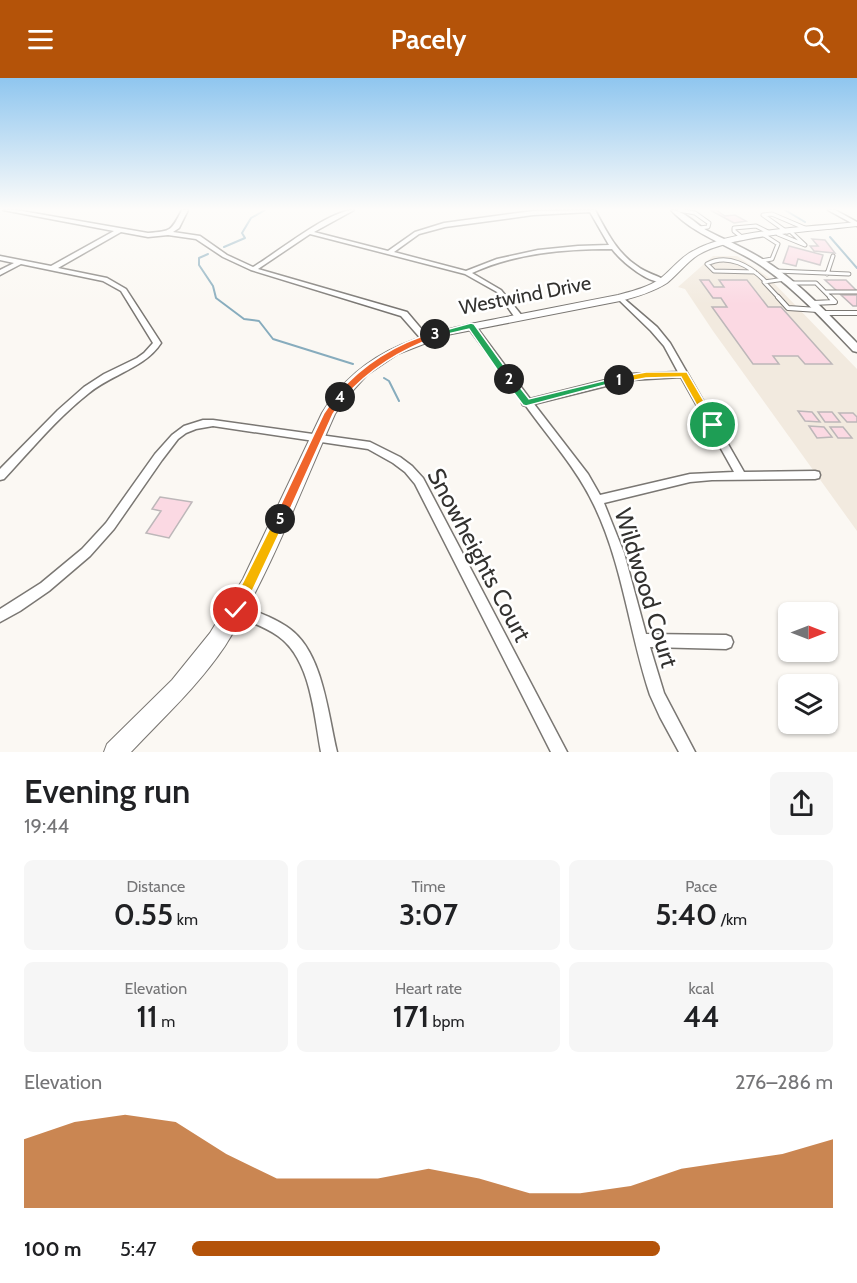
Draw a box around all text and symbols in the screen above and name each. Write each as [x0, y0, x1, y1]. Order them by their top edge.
icon: menu [24, 23, 57, 56]
text: Pacely [391, 23, 466, 56]
icon: search [800, 23, 833, 56]
street label: Westwind Drive [457, 270, 593, 320]
pin: 3 [420, 319, 450, 349]
text: 3 [431, 324, 439, 343]
pin: 2 [494, 364, 524, 394]
pin: 1 [604, 365, 634, 395]
text: 2 [505, 369, 513, 388]
text: 1 [616, 370, 622, 389]
pin: 4 [325, 382, 355, 412]
text: 4 [335, 387, 345, 406]
pin [687, 399, 738, 450]
icon: arrive [696, 408, 729, 441]
street label: Snowheights Court [422, 463, 537, 646]
pin: 5 [265, 504, 295, 534]
street label: Wildwood Court [609, 505, 684, 671]
text: 5 [276, 509, 284, 528]
pin [210, 584, 261, 635]
icon: check [219, 593, 252, 626]
north arrow [778, 602, 838, 662]
map controls [778, 602, 838, 734]
button: layers [778, 674, 838, 734]
text: Evening run [24, 771, 190, 811]
button: share [770, 772, 833, 835]
text: 19:44 [24, 814, 69, 838]
text: Distance [126, 877, 185, 896]
text: Time [411, 877, 445, 896]
text: Pace [685, 877, 717, 896]
text: 0.55 [114, 896, 173, 933]
text: 3:07 [399, 896, 458, 933]
text: 5:40 [655, 896, 717, 933]
text: km [173, 910, 198, 929]
text: /km [717, 910, 747, 929]
text: Elevation [125, 979, 187, 998]
text: Heart rate [395, 979, 462, 998]
text: kcal [688, 979, 714, 998]
text: 11 [136, 998, 158, 1035]
text: 171 [393, 998, 429, 1035]
text: 44 [683, 998, 719, 1035]
text: m [158, 1012, 175, 1031]
text: bpm [429, 1012, 464, 1031]
text: Elevation [24, 1070, 102, 1094]
text: 276–286 m [735, 1070, 833, 1094]
text: 100 m [24, 1237, 82, 1261]
text: 5:47 [120, 1237, 157, 1261]

